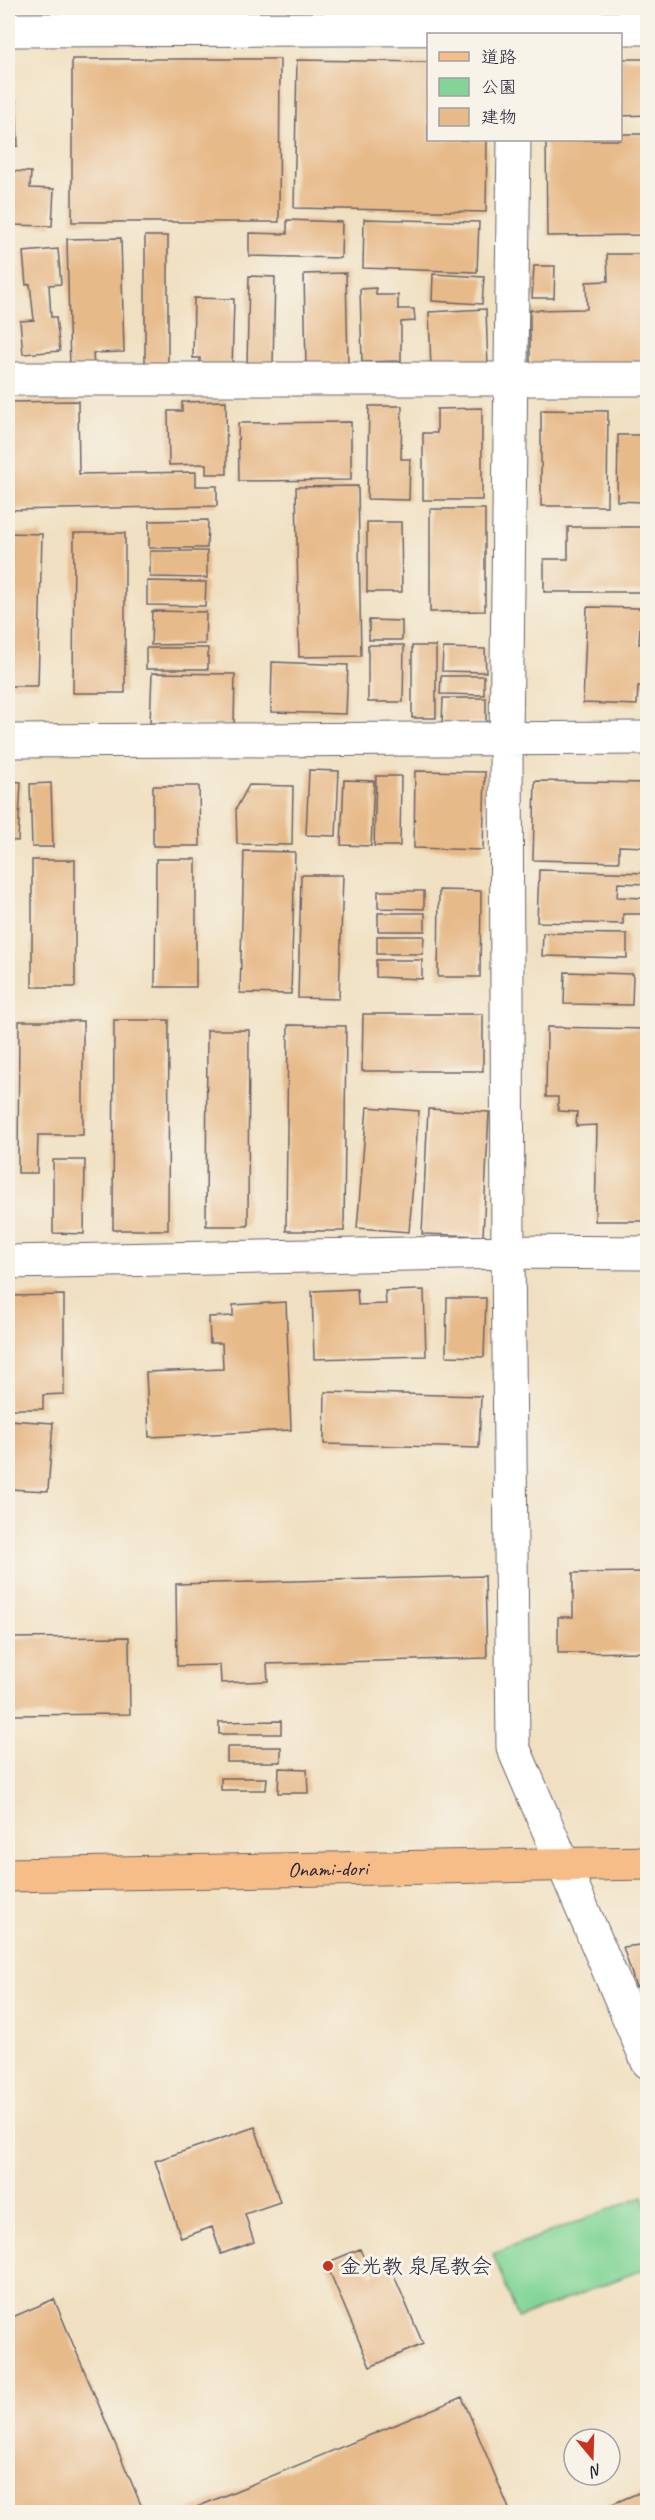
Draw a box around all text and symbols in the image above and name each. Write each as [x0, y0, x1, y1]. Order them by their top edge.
legend [427, 33, 622, 141]
text: 道路 [481, 46, 517, 68]
text: 公園 [481, 76, 517, 98]
text: 建物 [481, 106, 517, 128]
street label: Onami-dori [288, 1855, 371, 1883]
place label: 金光教 泉尾教会 [340, 2253, 492, 2279]
marker: 金光教 泉尾教会 [321, 2259, 335, 2273]
north arrow [562, 2427, 622, 2487]
text: N [586, 2459, 604, 2482]

